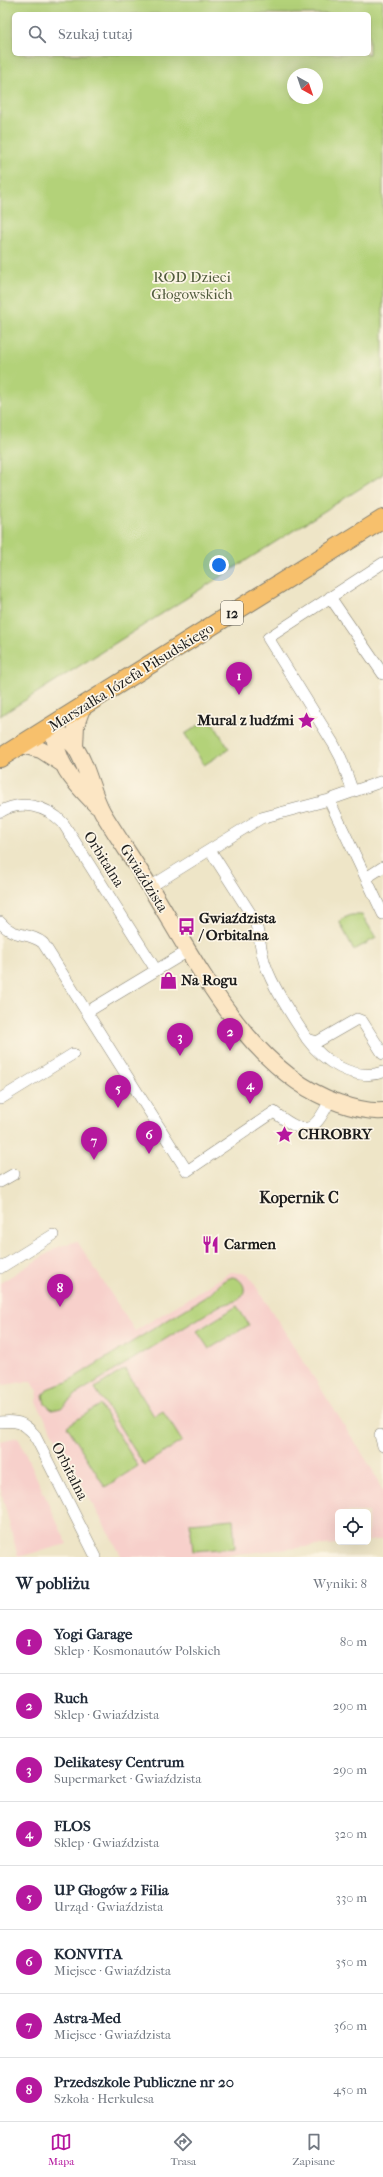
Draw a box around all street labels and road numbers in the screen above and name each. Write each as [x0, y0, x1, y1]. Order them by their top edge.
road number: 12 [221, 601, 243, 625]
street label: Marszałka Józefa Piłsudskiego [45, 619, 217, 735]
street label: Orbitalna [80, 828, 129, 891]
street label: Gwiaździsta [116, 841, 173, 916]
street label: Orbitalna [48, 1439, 93, 1504]

